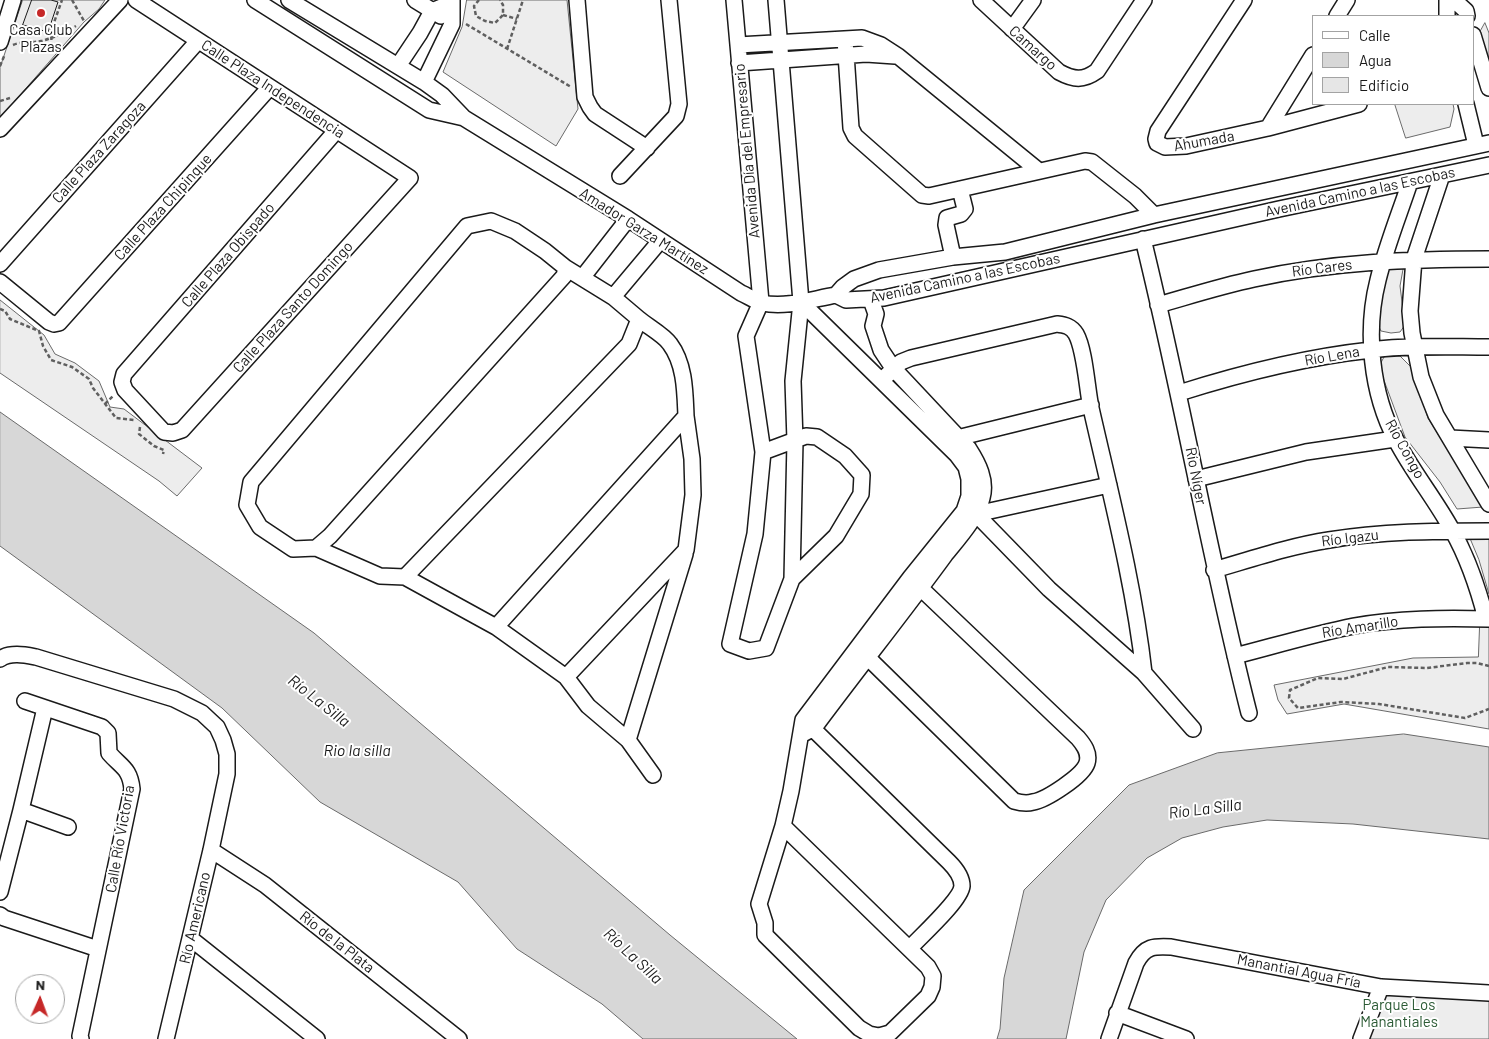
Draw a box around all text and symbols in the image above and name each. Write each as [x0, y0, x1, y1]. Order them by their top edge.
marker: Casa Club Plazas [35, 7, 47, 19]
legend [1312, 15, 1474, 105]
place label: Casa Club Plazas [9, 21, 73, 56]
street label: Camargo [1005, 22, 1061, 74]
text: Calle [1359, 26, 1391, 44]
street label: Calle Plaza Independencia [198, 36, 348, 142]
text: Agua [1359, 51, 1392, 69]
street label: Avenida Día del Empresario [730, 63, 764, 239]
text: Edificio [1359, 76, 1409, 94]
street label: Calle Plaza Zaragoza [48, 97, 150, 207]
street label: Ahumada [1172, 127, 1236, 155]
street label: Calle Plaza Chipinque [110, 150, 216, 264]
street label: Avenida Camino a las Escobas [1263, 163, 1457, 221]
street label: Amador Garza Martínez [576, 184, 712, 278]
street label: Calle Plaza Obispado [178, 199, 278, 311]
street label: Calle Plaza Santo Domingo [229, 238, 357, 376]
street label: Avenida Camino a las Escobas [868, 249, 1062, 307]
street label: Río Cares [1291, 255, 1353, 281]
street label: Río Lena [1303, 342, 1361, 370]
street label: Río Congo [1381, 416, 1429, 482]
street label: Río Níger [1182, 446, 1210, 506]
street label: Río Igazu [1320, 526, 1380, 550]
street label: Río Amarillo [1321, 612, 1399, 642]
water label: Río La Silla [284, 671, 354, 731]
water label: Rio la silla [323, 741, 391, 761]
street label: Calle Río Victoria [102, 784, 138, 894]
water label: Río La Silla [1167, 795, 1243, 823]
street label: Río Americano [176, 870, 214, 966]
street label: Río de la Plata [296, 907, 378, 977]
water label: Río La Silla [600, 924, 666, 988]
street label: Manantial Agua Fría [1236, 950, 1362, 992]
north arrow [15, 974, 65, 1024]
text: N [36, 976, 45, 993]
park label: Parque Los Manantiales [1360, 996, 1438, 1031]

